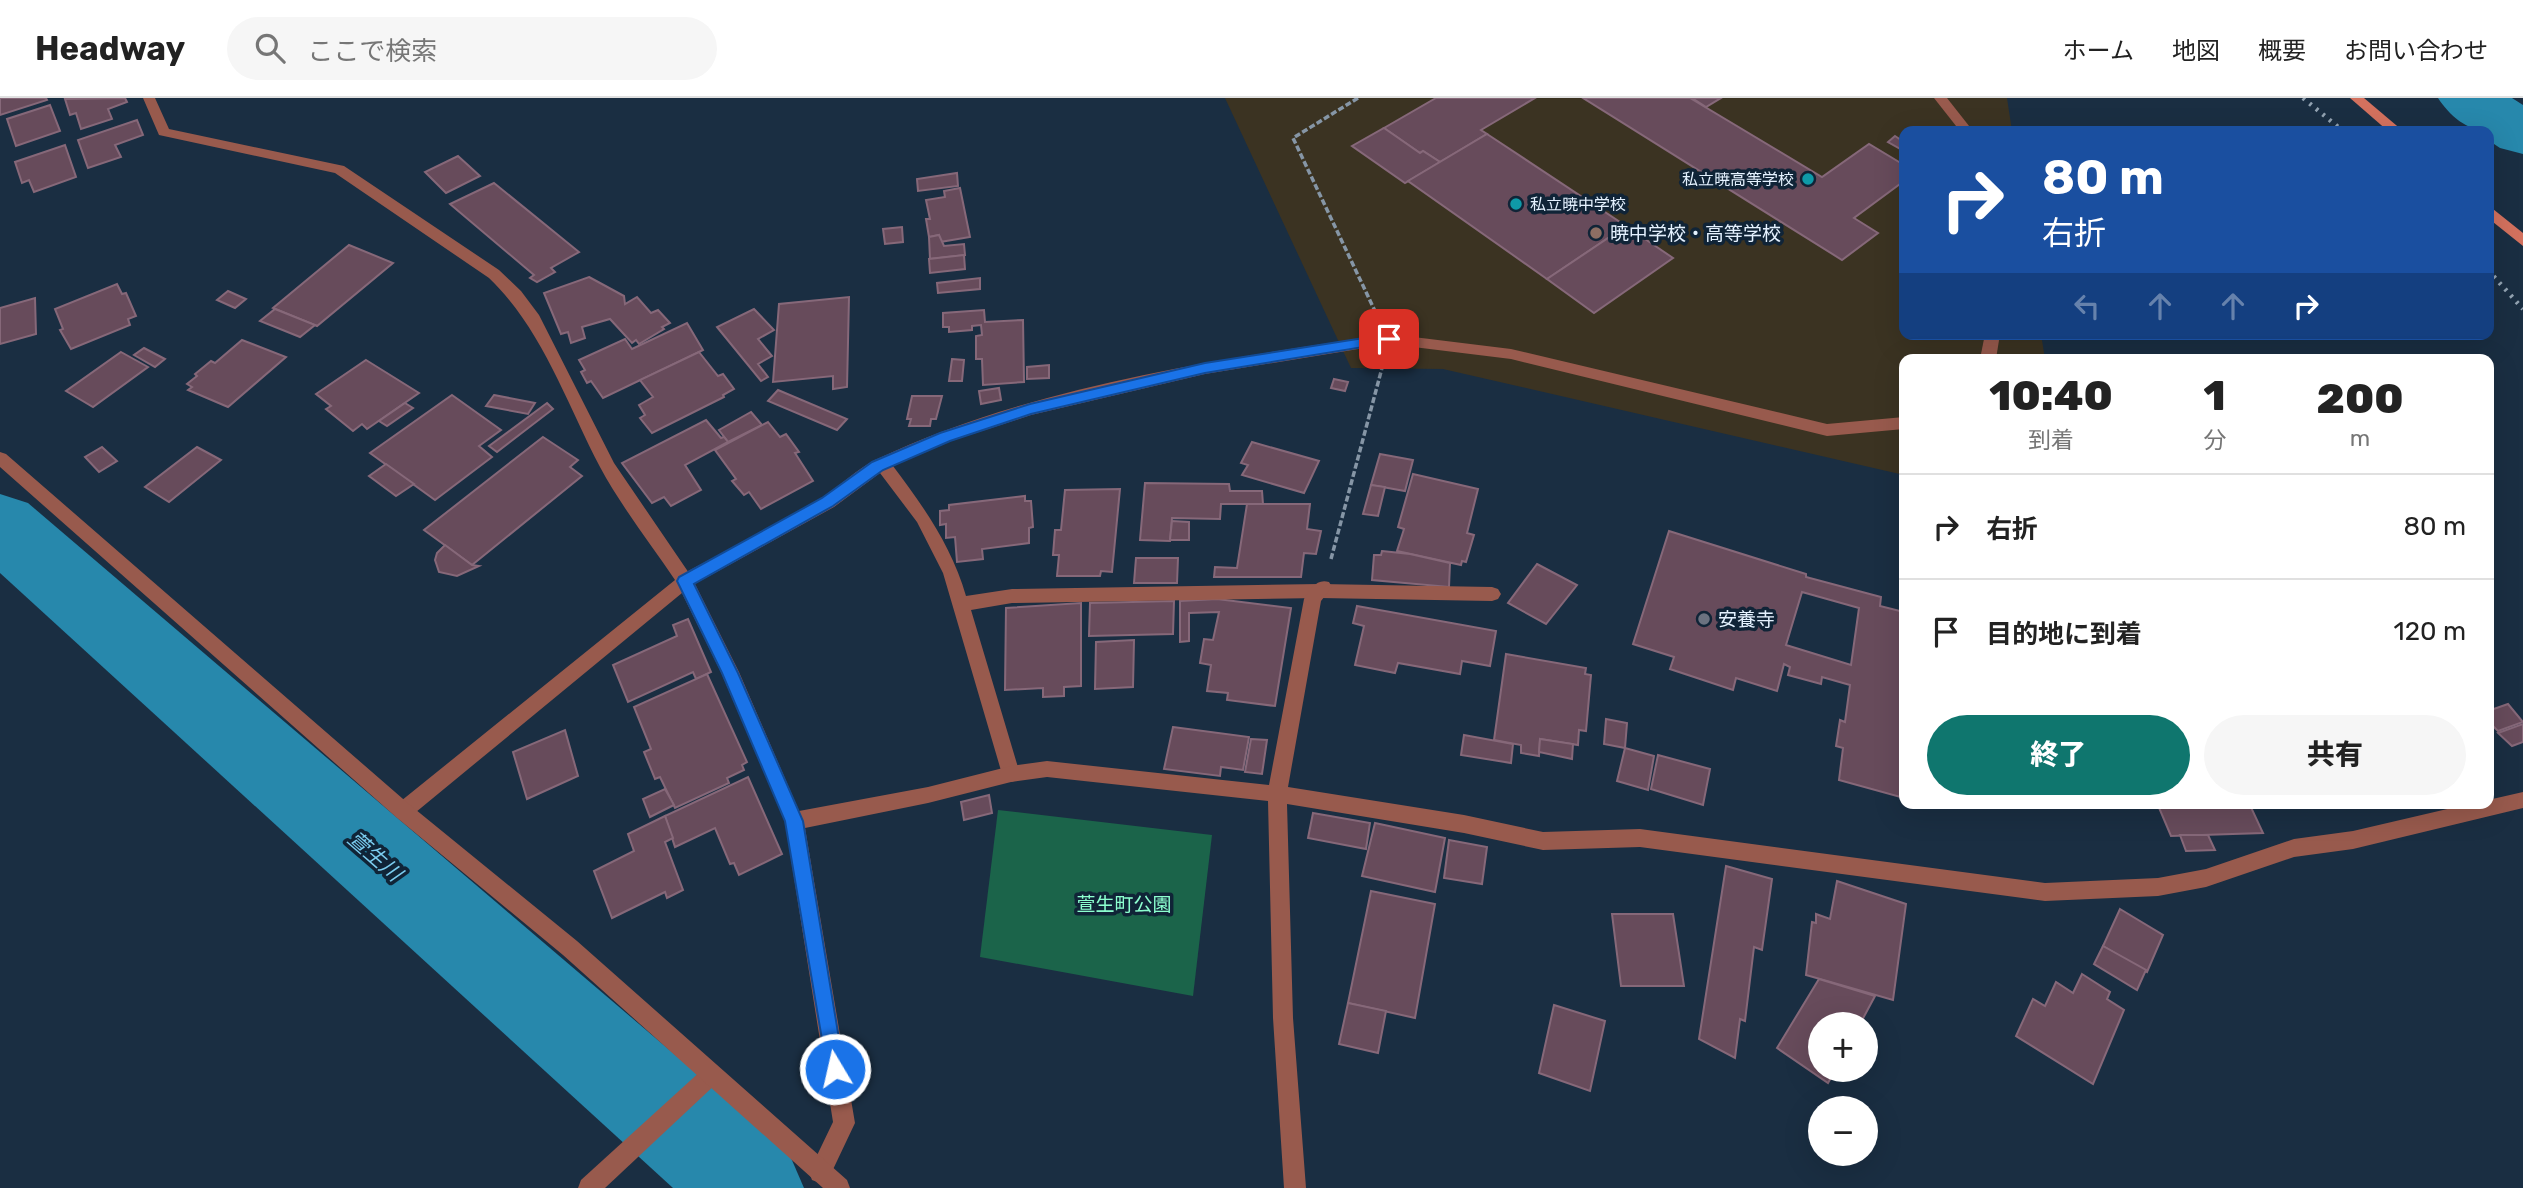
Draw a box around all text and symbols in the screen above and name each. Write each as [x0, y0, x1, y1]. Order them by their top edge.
search box [227, 17, 717, 80]
text: Headway [35, 29, 185, 68]
icon: search [251, 29, 289, 67]
text: ここで検索 [307, 36, 437, 67]
text: ホーム [2063, 37, 2134, 65]
text: 地図 [2172, 37, 2220, 65]
text: 概要 [2258, 37, 2306, 65]
text: お問い合わせ [2344, 37, 2488, 65]
text: 80 m [2042, 148, 2164, 206]
icon: right [1927, 154, 2018, 245]
place label: 私立暁高等学校 [1682, 170, 1794, 189]
marker: 私立暁高等学校 [1800, 171, 1816, 187]
place label: 私立暁中学校 [1530, 195, 1626, 214]
marker: 私立暁中学校 [1508, 196, 1524, 212]
text: 右折 [2042, 214, 2106, 252]
place label: 暁中学校・高等学校 [1610, 222, 1781, 245]
marker: 暁中学校・高等学校 [1588, 225, 1604, 241]
icon: left [2068, 287, 2106, 325]
icon: ahead [2141, 287, 2179, 325]
icon: ahead [2214, 287, 2252, 325]
icon: right [2287, 287, 2325, 325]
pin [1359, 309, 1419, 369]
icon: arrive [1370, 320, 1408, 358]
text: 10:40 [1989, 371, 2113, 421]
text: 1 [2204, 371, 2226, 421]
text: 200 [2317, 374, 2404, 424]
text: m [2350, 424, 2370, 452]
text: 到着 [2028, 426, 2074, 454]
text: 分 [2203, 426, 2226, 454]
icon: right [1927, 508, 1965, 546]
text: 80 m [2403, 511, 2466, 542]
text: 右折 [1986, 514, 2038, 545]
place label: 安養寺 [1718, 608, 1775, 631]
marker: 安養寺 [1696, 611, 1712, 627]
icon: arrive [1927, 613, 1965, 651]
text: 120 m [2394, 616, 2466, 647]
text: 目的地に到着 [1986, 619, 2142, 650]
button: 終了 [1927, 715, 2190, 795]
button: 共有 [2204, 715, 2466, 795]
water label: 萱生川 [343, 826, 408, 887]
park label: 萱生町公園 [1076, 893, 1172, 916]
map controls [1808, 1012, 1878, 1166]
button: + [1808, 1012, 1878, 1082]
position arrow [798, 1032, 872, 1106]
button: − [1808, 1096, 1878, 1166]

